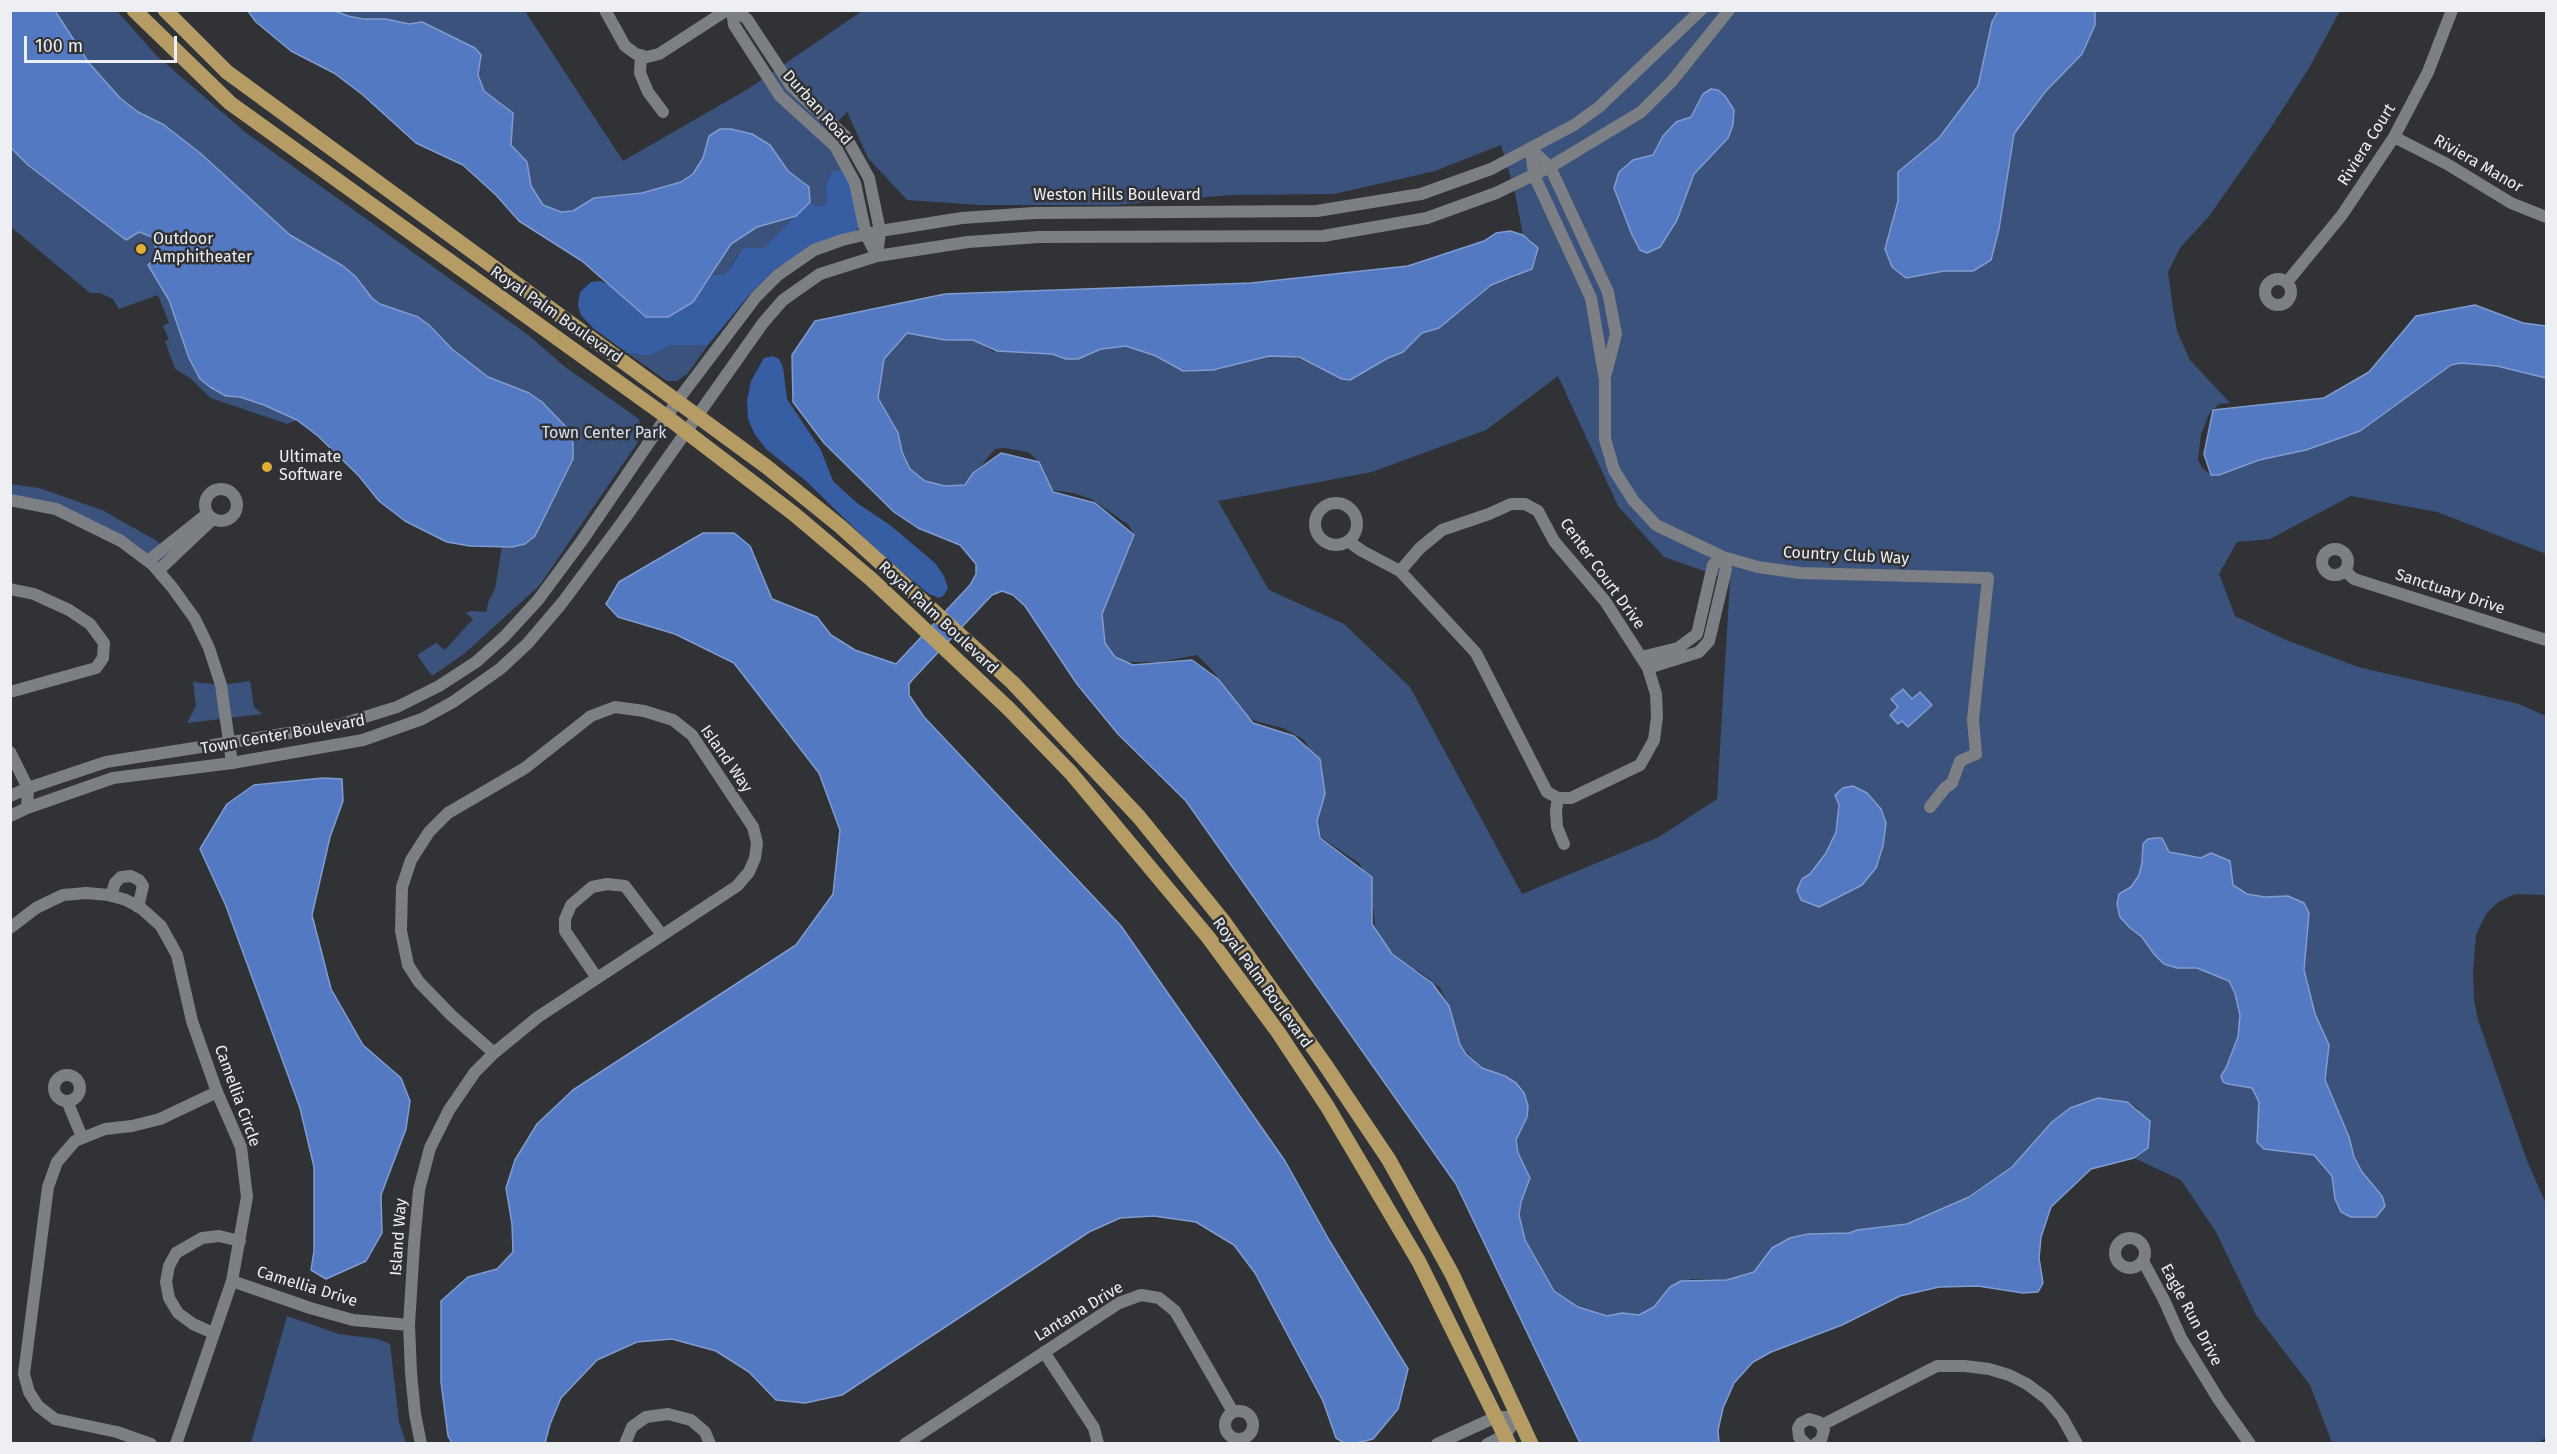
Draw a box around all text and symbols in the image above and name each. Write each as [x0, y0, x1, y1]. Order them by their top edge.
scale bar [27, 24, 180, 62]
text: 100 m [35, 35, 83, 57]
street label: Durban Road [778, 67, 856, 149]
street label: Riviera Court [2334, 100, 2400, 190]
street label: Riviera Manor [2430, 131, 2526, 197]
street label: Weston Hills Boulevard [1033, 186, 1201, 206]
place label: Outdoor Amphitheater [153, 230, 252, 268]
marker: Outdoor Amphitheater [134, 242, 148, 256]
street label: Royal Palm Boulevard [486, 262, 626, 368]
park label: Town Center Park [542, 424, 666, 444]
place label: Ultimate Software [279, 448, 343, 486]
marker: Ultimate Software [260, 460, 274, 474]
street label: Center Court Drive [1555, 515, 1649, 633]
street label: Country Club Way [1782, 543, 1910, 569]
street label: Royal Palm Boulevard [874, 558, 1002, 678]
street label: Sanctuary Drive [2393, 565, 2507, 619]
street label: Town Center Boulevard [199, 711, 367, 759]
street label: Island Way [696, 722, 756, 796]
street label: Royal Palm Boulevard [1208, 914, 1316, 1052]
street label: Camellia Circle [210, 1042, 264, 1150]
street label: Island Way [387, 1198, 411, 1276]
street label: Eagle Run Drive [2156, 1261, 2226, 1369]
street label: Camellia Drive [254, 1263, 360, 1311]
street label: Lantana Drive [1031, 1278, 1127, 1346]

